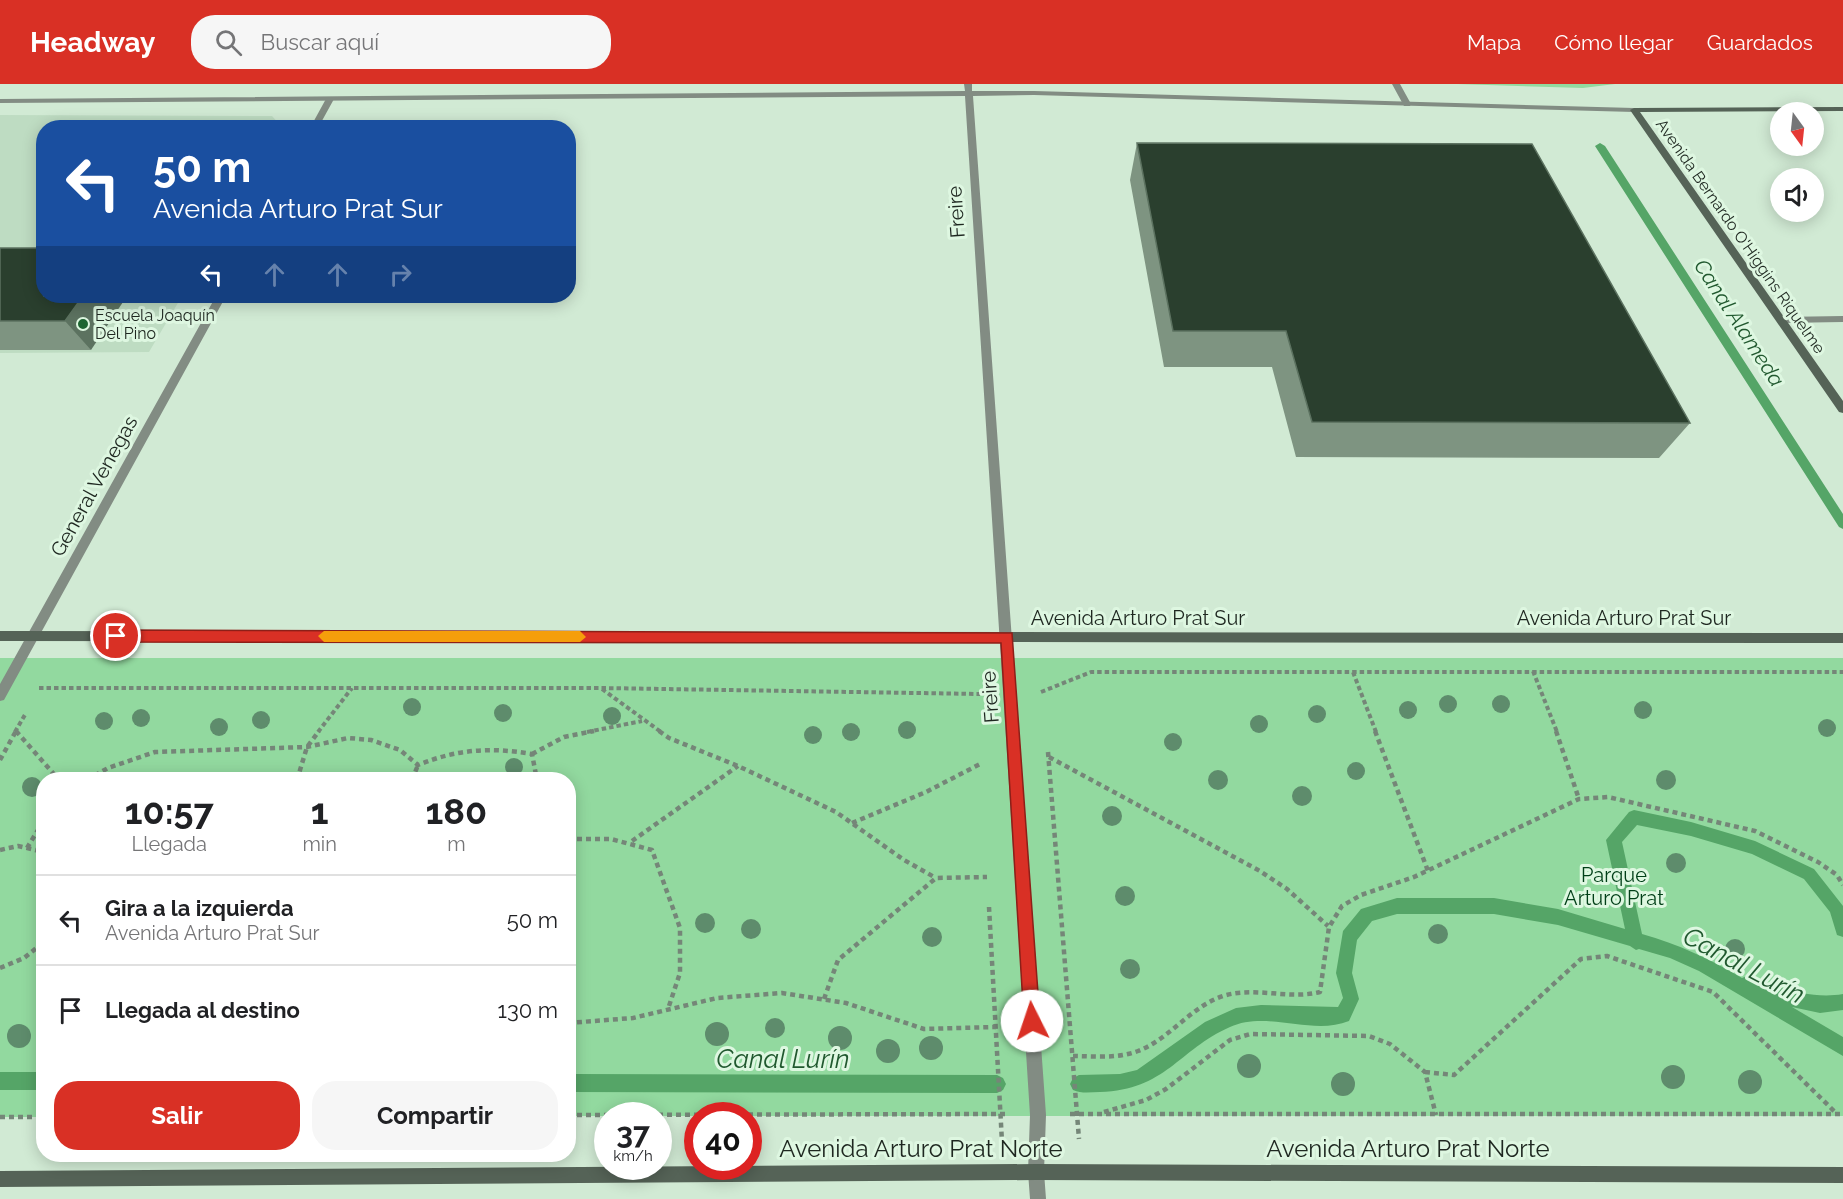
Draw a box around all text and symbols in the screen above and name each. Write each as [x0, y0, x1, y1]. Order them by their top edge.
search box [191, 15, 611, 69]
text: Headway [30, 26, 155, 59]
icon: search [212, 26, 245, 59]
text: Buscar aquí [260, 29, 379, 55]
text: Mapa [1467, 30, 1521, 55]
text: Cómo llegar [1554, 30, 1674, 55]
text: Guardados [1707, 30, 1813, 55]
north arrow [1770, 102, 1824, 156]
map controls [1770, 102, 1824, 222]
street label: Avenida Bernardo O'Higgins Riquelme [1652, 115, 1829, 357]
text: 50 m [153, 143, 251, 192]
icon: left [54, 144, 132, 222]
button: sound [1770, 168, 1824, 222]
street label: Freire [942, 185, 970, 239]
text: Avenida Arturo Prat Sur [153, 193, 443, 224]
water label: Canal Alameda [1689, 254, 1790, 391]
icon: left [195, 258, 228, 291]
icon: ahead [258, 258, 291, 291]
icon: ahead [321, 258, 354, 291]
icon: right [384, 258, 417, 291]
place label: Escuela Joaquín Del Pino [95, 306, 215, 343]
marker: Escuela Joaquín Del Pino [76, 317, 90, 331]
street label: General Venegas [45, 412, 143, 560]
street label: Avenida Arturo Prat Sur [1031, 606, 1245, 630]
street label: Avenida Arturo Prat Sur [1517, 606, 1731, 630]
pin [90, 610, 141, 661]
icon: arrive [99, 619, 132, 652]
street label: Freire [976, 670, 1004, 724]
text: 10:57 [125, 790, 214, 832]
text: 1 [311, 790, 329, 832]
text: 180 [426, 790, 487, 832]
text: Llegada [131, 832, 207, 856]
text: min [302, 832, 337, 856]
text: m [447, 832, 466, 856]
park label: Parque Arturo Prat [1564, 863, 1664, 910]
text: Gira a la izquierda [105, 895, 294, 921]
icon: left [54, 904, 87, 937]
text: 50 m [507, 907, 558, 933]
water label: Canal Lurín [1678, 920, 1810, 1010]
text: Avenida Arturo Prat Sur [105, 921, 320, 945]
position arrow [1000, 989, 1064, 1053]
icon: arrive [54, 994, 87, 1027]
text: Llegada al destino [105, 997, 300, 1023]
text: 130 m [498, 997, 558, 1023]
water label: Canal Lurín [716, 1044, 850, 1074]
button: Salir [54, 1081, 300, 1150]
button: Compartir [312, 1081, 558, 1150]
speed limit sign: 40 [684, 1102, 762, 1180]
text: 37 [616, 1116, 650, 1151]
street label: Avenida Arturo Prat Norte [779, 1134, 1063, 1163]
street label: Avenida Arturo Prat Norte [1266, 1134, 1550, 1163]
text: km/h [613, 1147, 653, 1165]

